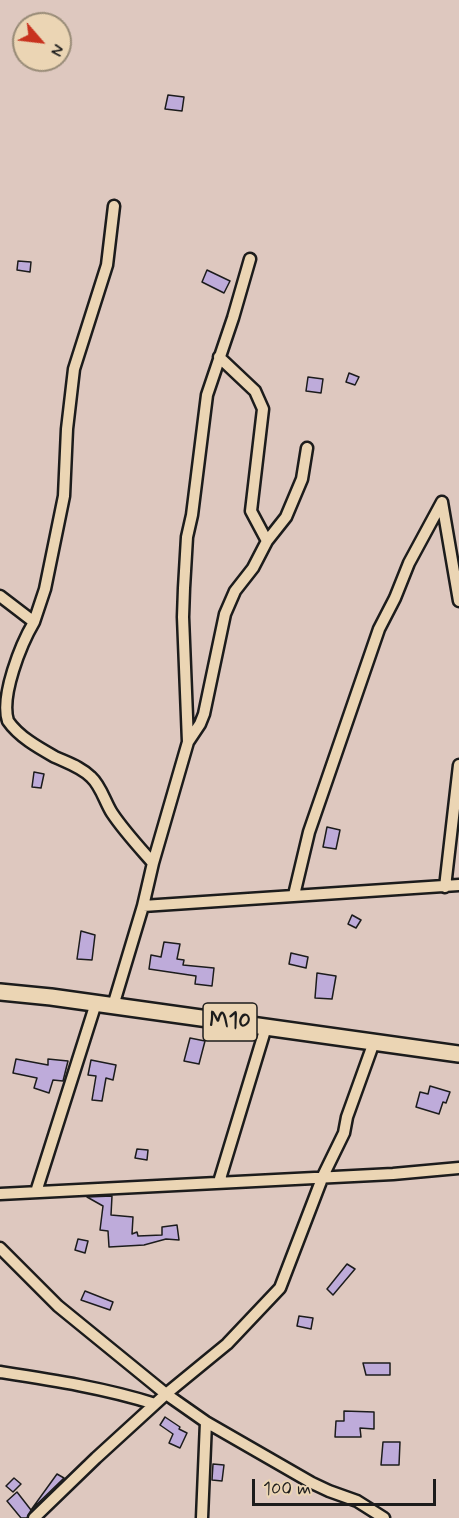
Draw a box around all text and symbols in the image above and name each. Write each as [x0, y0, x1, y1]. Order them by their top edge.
north arrow [12, 12, 72, 72]
text: N [45, 40, 68, 59]
road number: M10 [203, 1003, 257, 1041]
scale bar [255, 1467, 440, 1505]
text: 100 m [263, 1477, 311, 1501]

